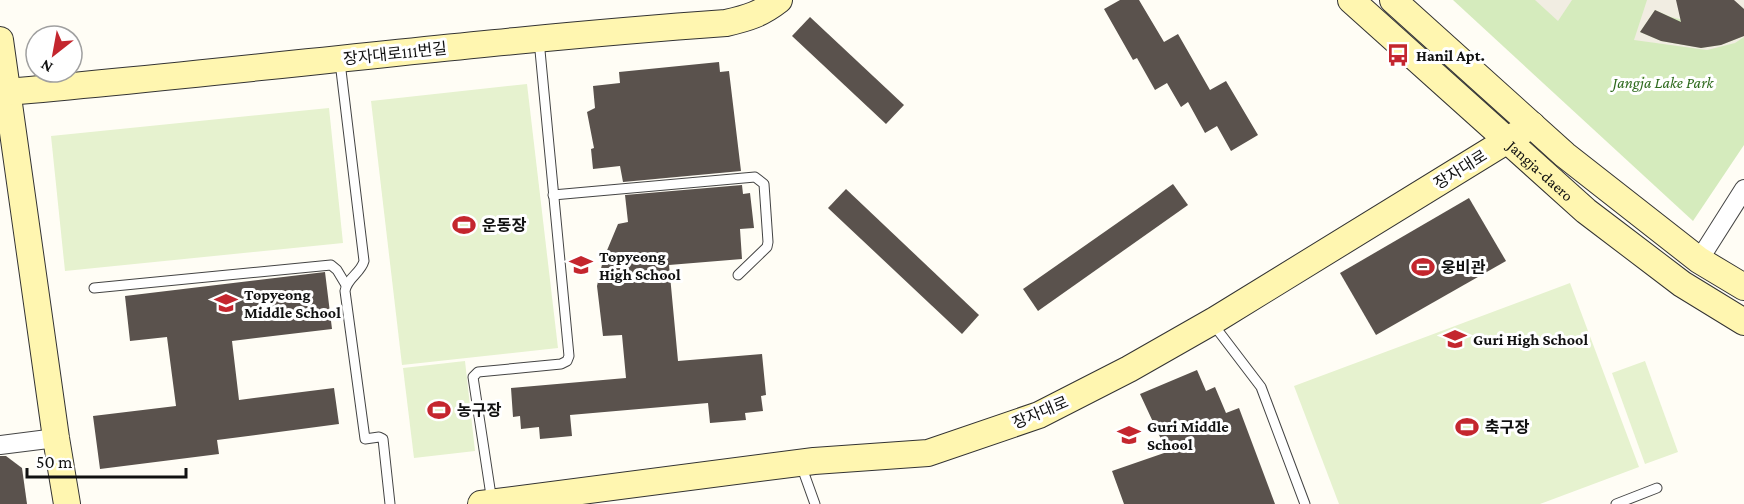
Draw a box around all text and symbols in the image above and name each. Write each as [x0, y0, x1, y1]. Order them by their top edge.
north arrow [24, 24, 84, 84]
street label: 장자대로111번길 [342, 40, 448, 67]
bus stop icon: Hanil Apt. [1385, 42, 1411, 68]
place label: Hanil Apt. [1416, 47, 1485, 64]
text: N [37, 56, 56, 77]
park label: Jangja Lake Park [1609, 74, 1715, 92]
street label: Jangja-daero [1502, 136, 1577, 205]
street label: 장자대로 [1431, 146, 1490, 192]
sports icon: 운동장 [451, 212, 477, 238]
place label: 운동장 [482, 217, 526, 234]
place label: Topyeong High School [599, 248, 681, 283]
school or university icon: Topyeong High School [568, 252, 594, 278]
sports icon: 웅비관 [1410, 254, 1436, 280]
place label: 웅비관 [1441, 259, 1485, 276]
place label: Topyeong Middle School [244, 286, 341, 321]
school or university icon: Topyeong Middle School [213, 290, 239, 316]
school or university icon: Guri High School [1442, 326, 1468, 352]
place label: Guri High School [1473, 331, 1588, 348]
street label: 장자대로 [1010, 393, 1071, 432]
sports icon: 농구장 [426, 397, 452, 423]
place label: 농구장 [457, 402, 501, 419]
sports icon: 축구장 [1454, 414, 1480, 440]
place label: Guri Middle School [1147, 418, 1229, 453]
place label: 축구장 [1485, 419, 1529, 436]
school or university icon: Guri Middle School [1116, 422, 1142, 448]
scale bar [27, 441, 186, 479]
text: 50 m [36, 452, 73, 472]

